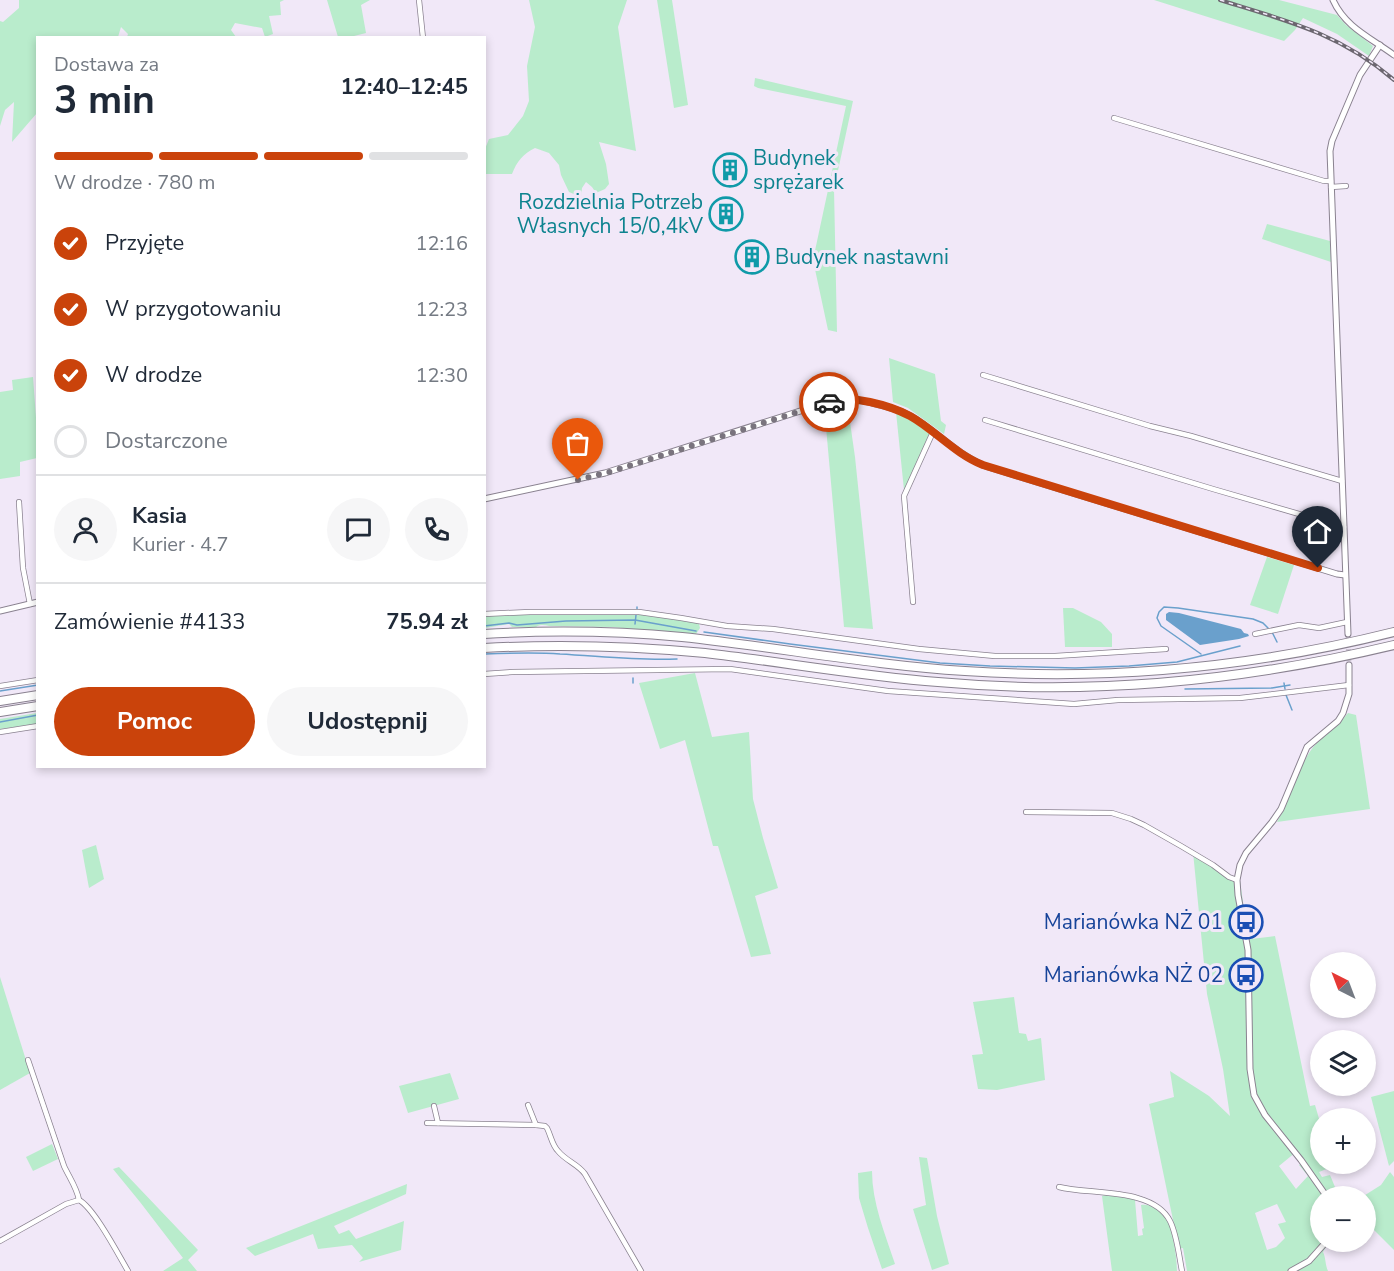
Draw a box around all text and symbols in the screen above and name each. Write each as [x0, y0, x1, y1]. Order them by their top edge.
text: Dostawa za [54, 51, 159, 78]
text: 12:40–12:45 [340, 72, 468, 102]
text: 3 min [54, 74, 155, 127]
place label: Budynek sprężarek [753, 144, 844, 196]
building icon: Budynek sprężarek [712, 152, 748, 188]
text: W drodze · 780 m [54, 169, 215, 196]
place label: Rozdzielnia Potrzeb Własnych 15/0,4kV [517, 188, 704, 240]
building icon: Rozdzielnia Potrzeb Własnych 15/0,4kV [708, 196, 744, 232]
icon: check [54, 227, 87, 260]
text: Przyjęte [105, 228, 184, 258]
text: 12:16 [415, 230, 468, 257]
building icon: Budynek nastawni [734, 239, 770, 275]
place label: Budynek nastawni [775, 243, 949, 271]
icon: check [54, 293, 87, 326]
text: W przygotowaniu [105, 294, 281, 324]
text: 12:23 [415, 296, 468, 323]
icon: check [54, 359, 87, 392]
text: W drodze [105, 360, 202, 390]
text: 12:30 [415, 362, 468, 389]
courier [799, 372, 859, 432]
icon: car [813, 386, 846, 419]
pin [552, 418, 603, 480]
text: Dostarczone [105, 426, 228, 456]
icon: bag [561, 427, 594, 460]
button: person [54, 498, 117, 561]
button: chat [327, 498, 390, 561]
button: phone [405, 498, 468, 561]
text: Kasia [132, 501, 187, 531]
pin [1292, 506, 1343, 568]
icon: home [1301, 515, 1334, 548]
text: Kurier · 4.7 [132, 531, 229, 558]
text: Zamówienie #4133 [54, 607, 246, 637]
text: 75.94 zł [386, 607, 468, 637]
button: Pomoc [54, 687, 255, 756]
button: Udostępnij [267, 687, 468, 756]
bus stop icon: Marianówka NŻ 01 [1228, 904, 1264, 940]
place label: Marianówka NŻ 01 [1044, 908, 1223, 936]
north arrow [1310, 952, 1376, 1018]
map controls [1310, 952, 1376, 1252]
bus stop icon: Marianówka NŻ 02 [1228, 957, 1264, 993]
place label: Marianówka NŻ 02 [1044, 961, 1223, 989]
button: layers [1310, 1030, 1376, 1096]
button: + [1310, 1108, 1376, 1174]
button: − [1310, 1186, 1376, 1252]

